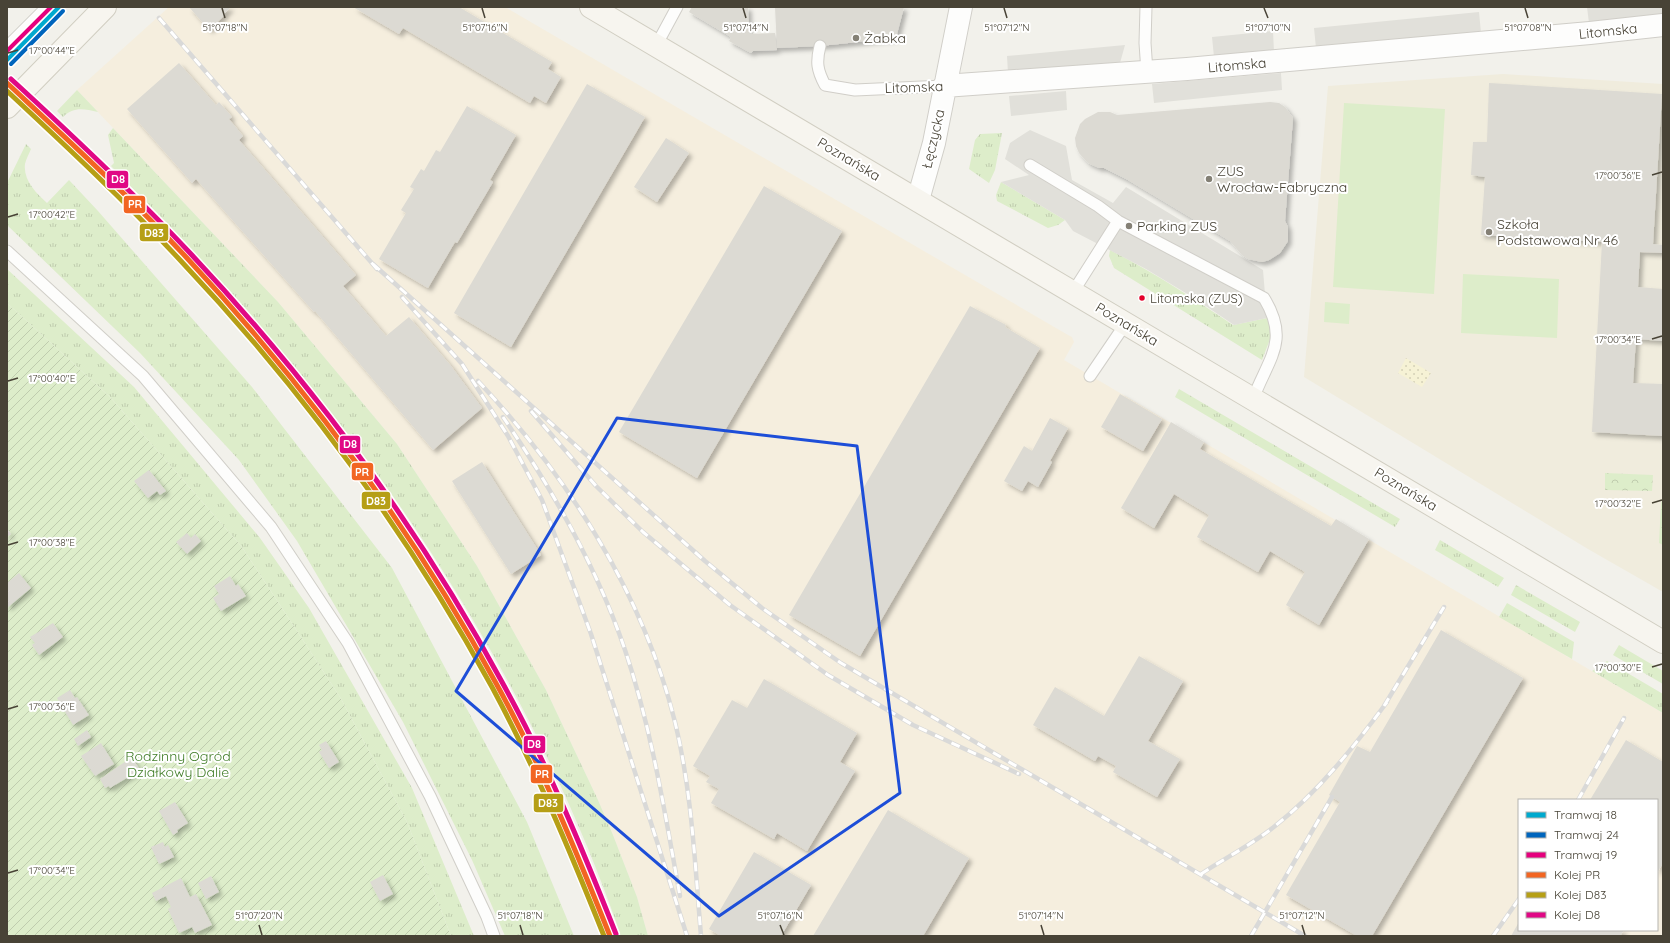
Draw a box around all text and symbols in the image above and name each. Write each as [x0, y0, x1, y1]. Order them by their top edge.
street label: Litomska [1578, 19, 1638, 43]
text: 51°07'18"N [202, 21, 248, 34]
text: 51°07'16"N [462, 21, 508, 34]
text: 51°07'14"N [724, 21, 768, 34]
text: 51°07'12"N [984, 21, 1030, 34]
text: 51°07'10"N [1245, 21, 1291, 34]
text: 51°07'08"N [1504, 21, 1552, 34]
place label: Żabka [864, 29, 906, 47]
marker: Żabka [851, 33, 861, 43]
text: 17°00'44"E [29, 44, 75, 57]
street label: Litomska [1207, 53, 1267, 77]
street label: Litomska [884, 77, 944, 97]
street label: Łęczycka [917, 107, 949, 171]
street label: Poznańska [814, 133, 884, 185]
place label: ZUS Wrocław-Fabryczna [1217, 162, 1347, 196]
text: 17°00'36"E [1595, 169, 1641, 182]
line badge: D8 [106, 170, 129, 189]
text: D8 [111, 172, 125, 186]
marker: ZUS Wrocław-Fabryczna [1204, 174, 1214, 184]
line badge: PR [123, 195, 146, 214]
text: PR [128, 197, 143, 211]
text: 17°00'42"E [29, 208, 75, 221]
place label: Szkoła Podstawowa Nr 46 [1497, 215, 1619, 249]
place label: Parking ZUS [1137, 217, 1217, 235]
marker: Parking ZUS [1124, 221, 1134, 231]
line badge: D83 [139, 223, 169, 242]
text: D83 [144, 226, 164, 240]
marker: Szkoła Podstawowa Nr 46 [1484, 227, 1494, 237]
place label: Litomska (ZUS) [1150, 290, 1243, 306]
marker: Litomska (ZUS) [1137, 293, 1147, 303]
street label: Poznańska [1092, 298, 1162, 350]
text: 17°00'34"E [1595, 333, 1641, 346]
text: 17°00'40"E [29, 372, 76, 385]
line badge: D8 [339, 435, 361, 454]
text: D8 [343, 437, 357, 451]
line badge: PR [351, 462, 374, 481]
street label: Poznańska [1371, 463, 1441, 515]
text: PR [355, 465, 370, 479]
line badge: D83 [361, 491, 391, 510]
text: D83 [366, 494, 386, 508]
text: 17°00'32"E [1595, 497, 1641, 510]
text: 17°00'38"E [29, 536, 75, 549]
text: 17°00'30"E [1595, 661, 1642, 674]
text: 17°00'36"E [29, 700, 75, 713]
line badge: D8 [523, 735, 546, 754]
text: D8 [527, 737, 541, 751]
park label: Rodzinny Ogród Działkowy Dalie [125, 747, 231, 781]
line badge: PR [530, 764, 553, 784]
text: PR [535, 767, 550, 781]
line badge: D83 [533, 793, 564, 813]
text: D83 [538, 796, 558, 810]
legend [1518, 799, 1658, 931]
text: Tramwaj 18 [1554, 807, 1617, 822]
text: Tramwaj 24 [1554, 827, 1619, 842]
text: Tramwaj 19 [1554, 847, 1618, 862]
text: 17°00'34"E [29, 864, 75, 877]
text: Kolej PR [1554, 867, 1600, 882]
text: Kolej D83 [1554, 887, 1606, 902]
text: Kolej D8 [1554, 907, 1600, 922]
text: 51°07'20"N [235, 909, 283, 922]
text: 51°07'18"N [497, 909, 543, 922]
text: 51°07'16"N [757, 909, 803, 922]
text: 51°07'14"N [1019, 909, 1063, 922]
text: 51°07'12"N [1279, 909, 1325, 922]

